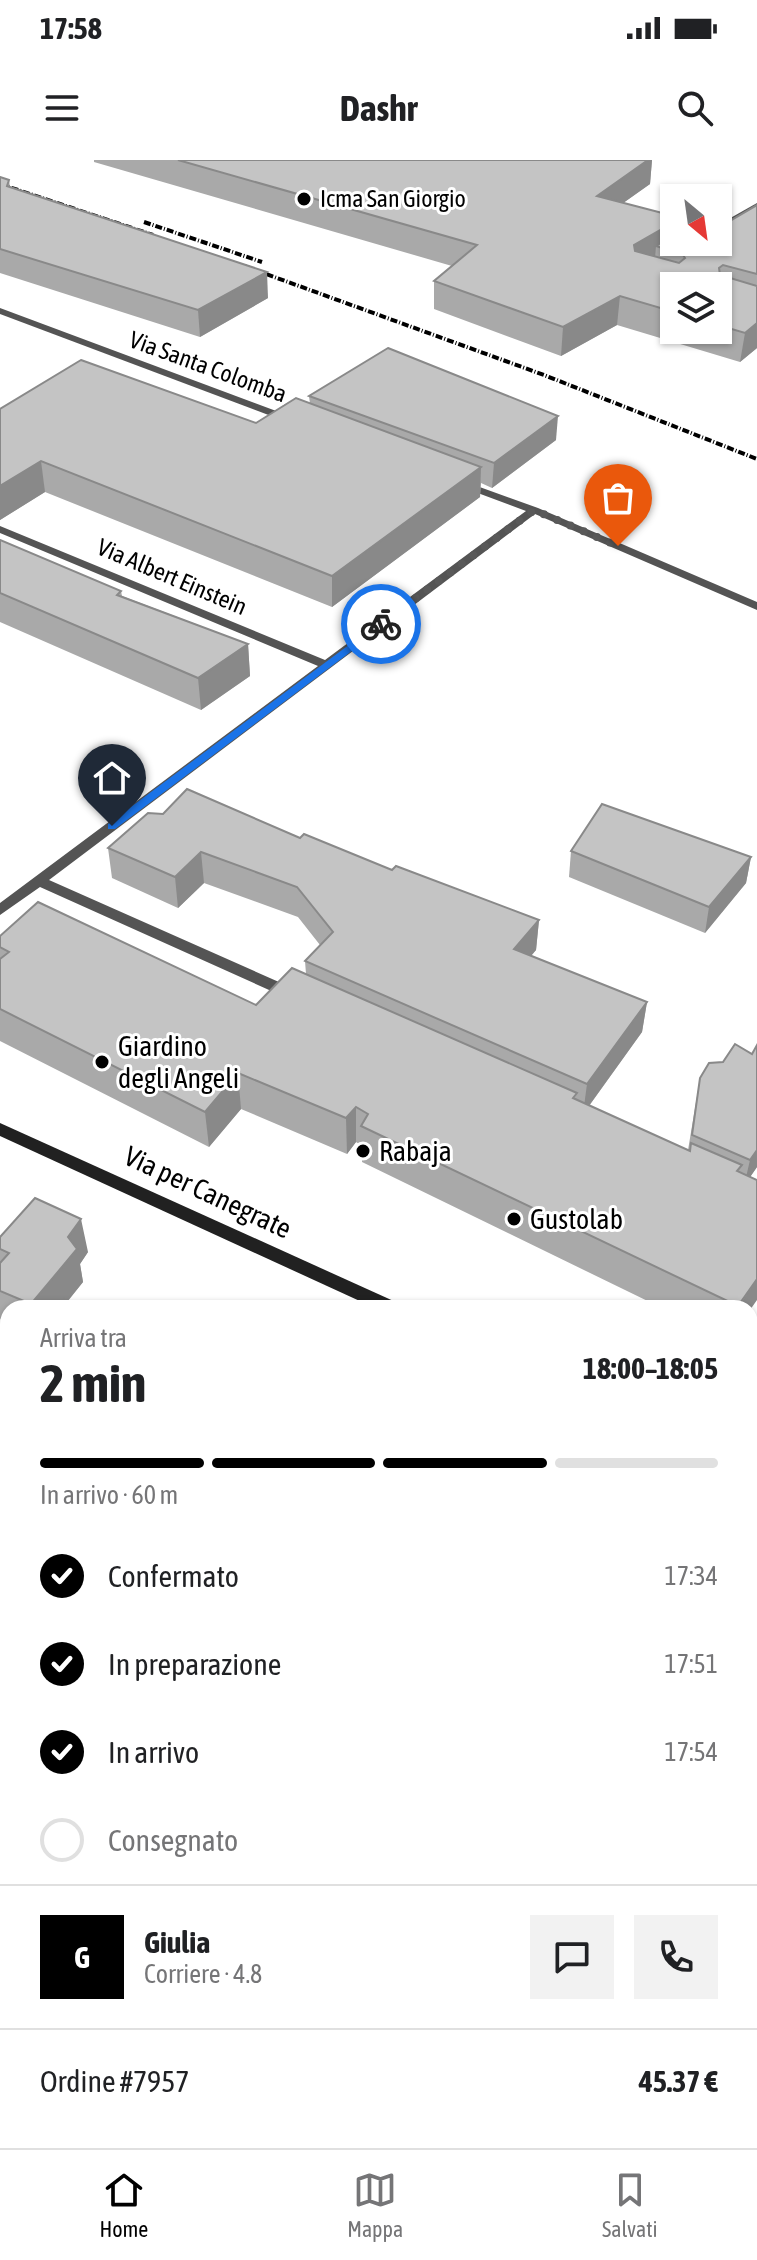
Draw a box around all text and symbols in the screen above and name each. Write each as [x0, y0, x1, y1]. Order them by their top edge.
text: 17:58 [40, 11, 102, 45]
icon: menu [40, 86, 84, 130]
icon: search [673, 86, 717, 130]
text: Dashr [340, 87, 417, 129]
north arrow [660, 184, 732, 256]
map controls [660, 184, 732, 344]
place label: Icma San Giorgio [320, 185, 466, 212]
marker: Icma San Giorgio [295, 190, 313, 208]
button: layers [660, 272, 732, 344]
street label: Via Santa Colomba [126, 326, 290, 407]
pin [584, 464, 652, 546]
icon: bag [596, 476, 640, 520]
street label: Via Albert Einstein [93, 533, 251, 620]
courier [341, 584, 421, 664]
icon: bike [359, 602, 403, 646]
pin [78, 744, 146, 826]
icon: home [90, 756, 134, 800]
place label: Giardino degli Angeli [118, 1030, 239, 1094]
marker: Giardino degli Angeli [93, 1053, 111, 1071]
place label: Rabaja [379, 1135, 452, 1167]
street label: Via per Canegrate [120, 1139, 296, 1245]
marker: Rabaja [354, 1142, 372, 1160]
place label: Gustolab [530, 1203, 623, 1235]
marker: Gustolab [505, 1210, 523, 1228]
text: Arriva tra [40, 1323, 127, 1353]
text: 18:00–18:05 [583, 1351, 718, 1385]
text: 2 min [40, 1353, 146, 1413]
text: In arrivo · 60 m [40, 1480, 178, 1510]
icon: check [40, 1554, 84, 1598]
text: Confermato [108, 1559, 239, 1593]
text: 17:34 [664, 1561, 718, 1591]
icon: check [40, 1642, 84, 1686]
text: In preparazione [108, 1647, 281, 1681]
text: 17:51 [664, 1649, 718, 1679]
icon: check [40, 1730, 84, 1774]
text: In arrivo [108, 1735, 199, 1769]
text: 17:54 [664, 1737, 718, 1767]
text: Consegnato [108, 1823, 238, 1857]
button: chat [530, 1915, 614, 1999]
button: phone [634, 1915, 718, 1999]
text: Giulia [144, 1925, 210, 1959]
text: G [74, 1940, 90, 1974]
text: Corriere · 4.8 [144, 1959, 262, 1989]
text: Ordine #7957 [40, 2064, 189, 2098]
text: 45.37 € [639, 2064, 718, 2098]
tab: Home [99, 2168, 148, 2242]
tab: Mappa [347, 2168, 403, 2242]
tab: Salvati [602, 2168, 658, 2242]

